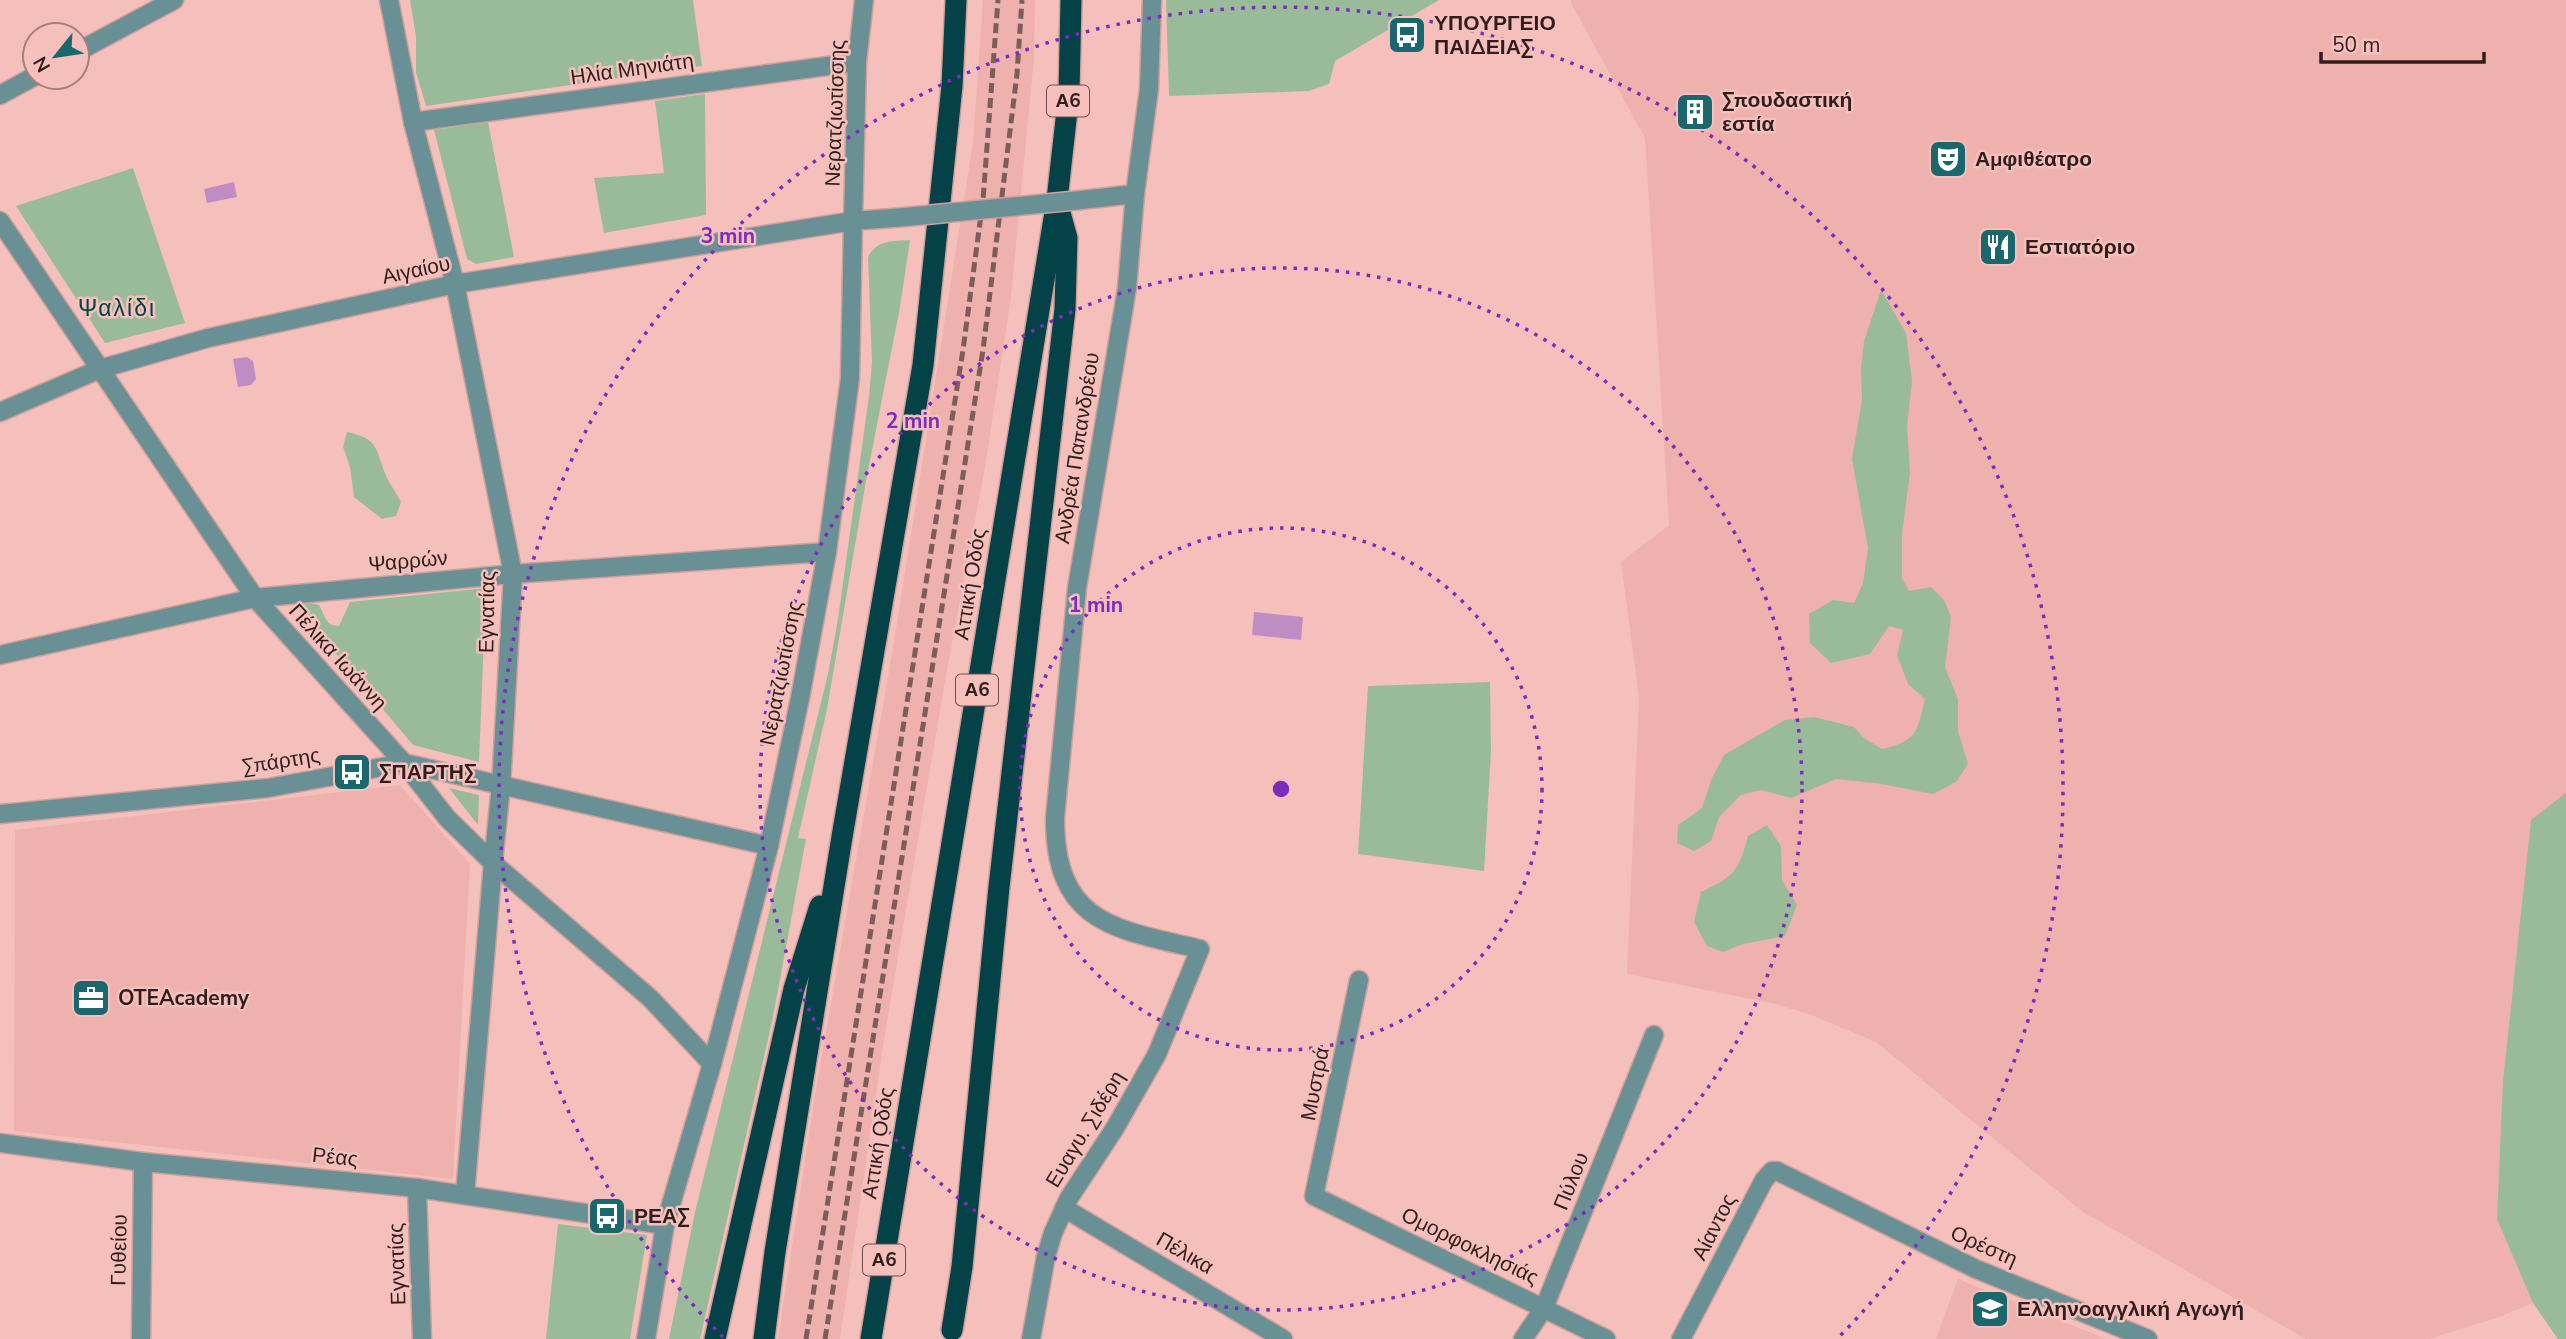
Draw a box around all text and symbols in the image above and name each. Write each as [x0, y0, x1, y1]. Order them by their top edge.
place label: ΥΠΟΥΡΓΕΙΟ ΠΑΙΔΕΙΑΣ [1434, 9, 1556, 61]
bus stop icon: ΥΠΟΥΡΓΕΙΟ ΠΑΙΔΕΙΑΣ [1386, 14, 1428, 56]
north arrow [21, 21, 91, 91]
scale bar [2321, 21, 2484, 65]
text: 50 m [2332, 31, 2381, 59]
street label: Νερατζιωτίσσης [818, 39, 852, 187]
street label: Ηλία Μηνιάτη [568, 46, 696, 92]
text: N [27, 51, 57, 77]
road number: Α6 [1047, 86, 1089, 116]
place label: Σπουδαστική εστία [1722, 86, 1852, 138]
building icon: Σπουδαστική εστία [1674, 91, 1716, 133]
theatre icon: Αμφιθέατρο [1927, 138, 1969, 180]
place label: Αμφιθέατρο [1975, 145, 2092, 173]
text: 3 min [701, 222, 755, 250]
restaurant icon: Εστιατόριο [1977, 226, 2019, 268]
place label: Εστιατόριο [2025, 233, 2135, 261]
street label: Αιγαίου [379, 249, 453, 291]
district label: Ψαλίδι [78, 293, 156, 324]
street label: Ανδρέα Παπανδρέου [1048, 350, 1106, 546]
text: 2 min [886, 407, 940, 435]
street label: Αττική Οδός [947, 526, 993, 642]
street label: Ψαρρών [367, 544, 449, 578]
street label: Εγνατίας [472, 571, 502, 653]
text: 1 min [1069, 591, 1123, 619]
street label: Πέλικα Ιωάννη [283, 598, 393, 716]
street label: Νερατζιωτίσσης [753, 598, 809, 748]
road number: Α6 [956, 674, 998, 706]
street label: Σπάρτης [240, 741, 322, 781]
bus stop icon: ΣΠΑΡΤΗΣ [331, 751, 373, 793]
place label: ΣΠΑΡΤΗΣ [379, 758, 477, 786]
centre of rings [1269, 777, 1293, 801]
office icon: OTEAcademy [70, 977, 112, 1019]
place label: OTEAcademy [118, 984, 250, 1012]
street label: Μυστρά [1294, 1045, 1336, 1123]
street label: Ευαγυ. Σιδέρη [1039, 1065, 1131, 1193]
street label: Αττική Οδός [855, 1085, 901, 1201]
street label: Ρέας [311, 1141, 359, 1173]
street label: Πύλου [1547, 1148, 1595, 1214]
street label: Αίαντος [1685, 1189, 1743, 1265]
bus stop icon: ΡΕΑΣ [586, 1195, 628, 1237]
street label: Ομορφοκλησιάς [1397, 1201, 1543, 1291]
place label: ΡΕΑΣ [634, 1202, 690, 1230]
street label: Γυθείου [104, 1214, 134, 1286]
street label: Ορέστη [1946, 1219, 2022, 1273]
street label: Εγνατίας [382, 1222, 412, 1306]
street label: Πέλικα [1151, 1225, 1219, 1281]
road number: Α6 [863, 1244, 905, 1276]
school or university icon: Ελληνοαγγλική Αγωγή [1969, 1288, 2011, 1330]
place label: Ελληνοαγγλική Αγωγή [2017, 1295, 2244, 1323]

